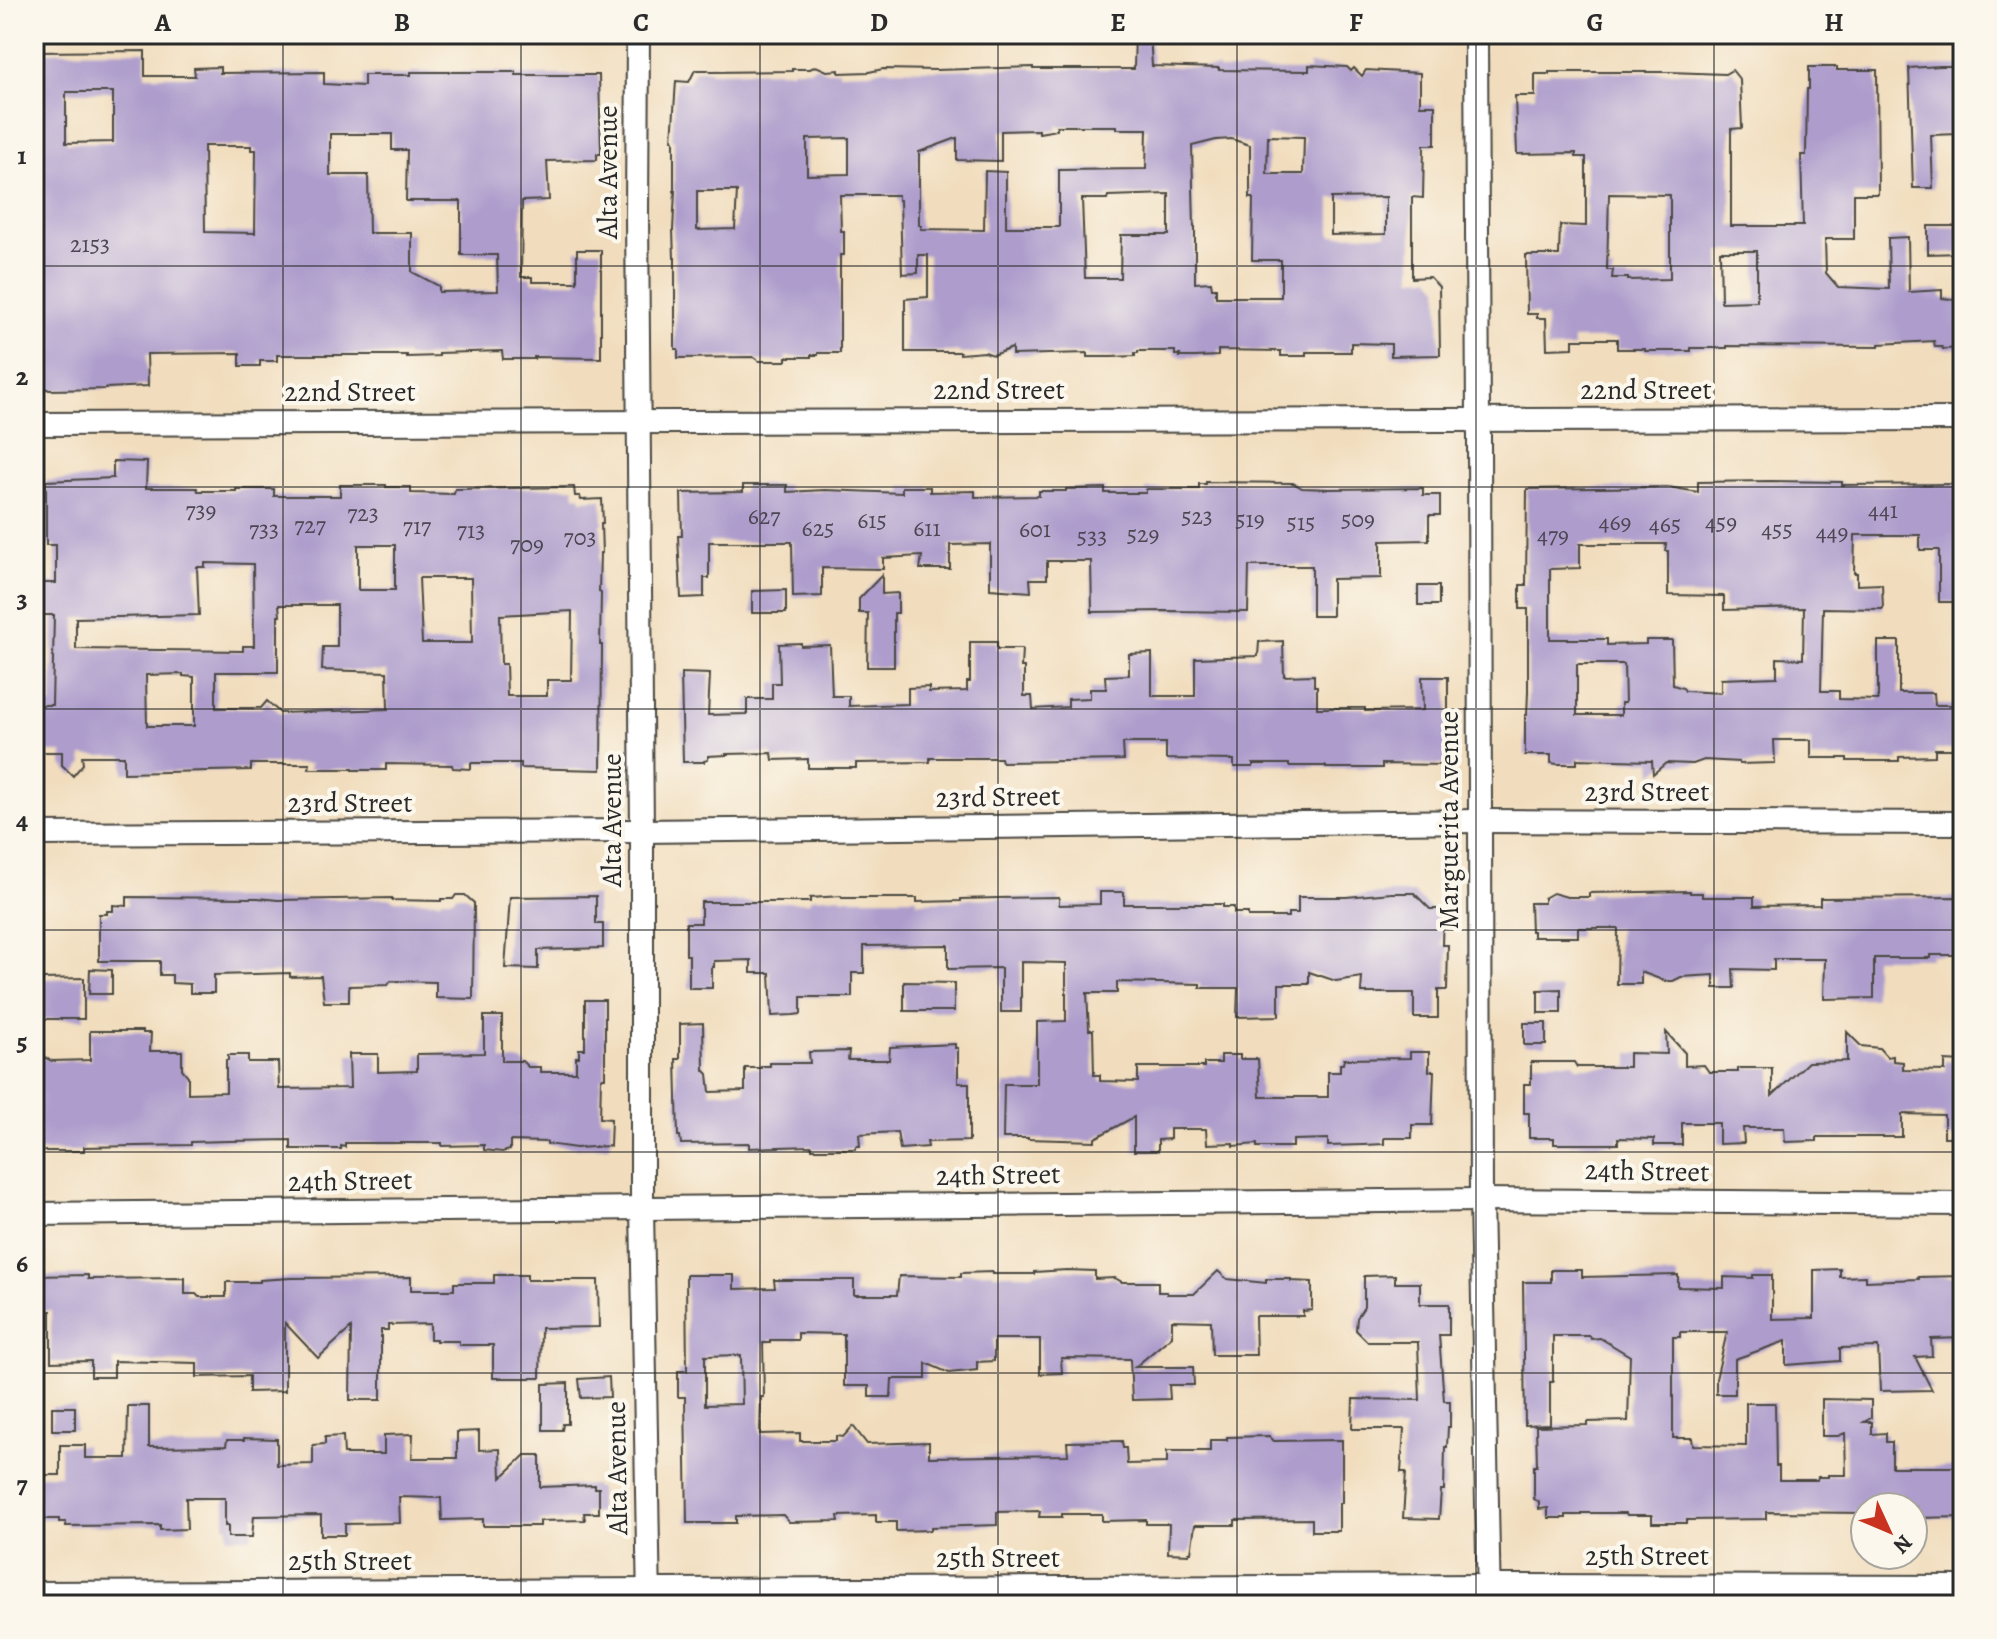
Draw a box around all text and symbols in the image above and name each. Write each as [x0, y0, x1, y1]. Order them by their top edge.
text: A [154, 5, 172, 40]
text: B [394, 5, 410, 40]
text: C [633, 5, 649, 40]
text: D [870, 5, 888, 40]
text: E [1110, 5, 1126, 40]
text: F [1349, 5, 1363, 40]
text: G [1586, 5, 1604, 40]
text: H [1824, 5, 1844, 40]
street label: Alta Avenue [589, 105, 627, 240]
text: 1 [17, 138, 27, 173]
house number: 2153 [70, 228, 110, 260]
text: 2 [16, 359, 29, 394]
street label: 22nd Street [933, 371, 1065, 409]
street label: 22nd Street [1580, 371, 1712, 409]
street label: 22nd Street [284, 373, 416, 411]
house number: 739 [186, 494, 216, 526]
house number: 441 [1868, 494, 1898, 526]
house number: 723 [347, 497, 379, 529]
house number: 627 [748, 500, 781, 532]
house number: 523 [1181, 500, 1213, 532]
house number: 519 [1235, 503, 1265, 535]
house number: 509 [1341, 503, 1375, 535]
house number: 615 [857, 504, 887, 536]
house number: 515 [1287, 506, 1315, 538]
house number: 469 [1599, 506, 1631, 538]
house number: 459 [1705, 506, 1737, 538]
house number: 465 [1649, 508, 1681, 540]
house number: 727 [294, 509, 327, 541]
house number: 717 [403, 510, 432, 542]
house number: 625 [802, 512, 834, 544]
house number: 611 [913, 512, 941, 544]
house number: 733 [249, 513, 279, 545]
house number: 601 [1019, 513, 1051, 545]
house number: 455 [1761, 513, 1793, 545]
house number: 713 [457, 514, 485, 546]
house number: 449 [1816, 516, 1848, 548]
house number: 529 [1127, 518, 1159, 550]
house number: 479 [1537, 519, 1569, 551]
house number: 533 [1077, 520, 1107, 552]
house number: 703 [564, 521, 596, 553]
house number: 709 [510, 528, 544, 560]
text: 3 [16, 581, 28, 616]
street label: Marguerita Avenue [1430, 711, 1468, 929]
street label: Alta Avenue [593, 753, 631, 888]
street label: 23rd Street [1585, 773, 1709, 811]
street label: 23rd Street [935, 777, 1061, 817]
street label: 23rd Street [288, 784, 412, 822]
text: 4 [16, 803, 28, 838]
text: 5 [16, 1024, 28, 1059]
street label: 24th Street [1584, 1151, 1710, 1191]
street label: 24th Street [935, 1155, 1061, 1195]
street label: 24th Street [287, 1161, 413, 1201]
text: 6 [16, 1246, 28, 1281]
street label: Alta Avenue [597, 1401, 637, 1536]
text: 7 [16, 1467, 28, 1502]
north arrow [1849, 1491, 1929, 1571]
text: N [1886, 1528, 1919, 1560]
street label: 25th Street [1585, 1537, 1709, 1575]
street label: 25th Street [936, 1539, 1060, 1577]
street label: 25th Street [288, 1542, 412, 1580]

